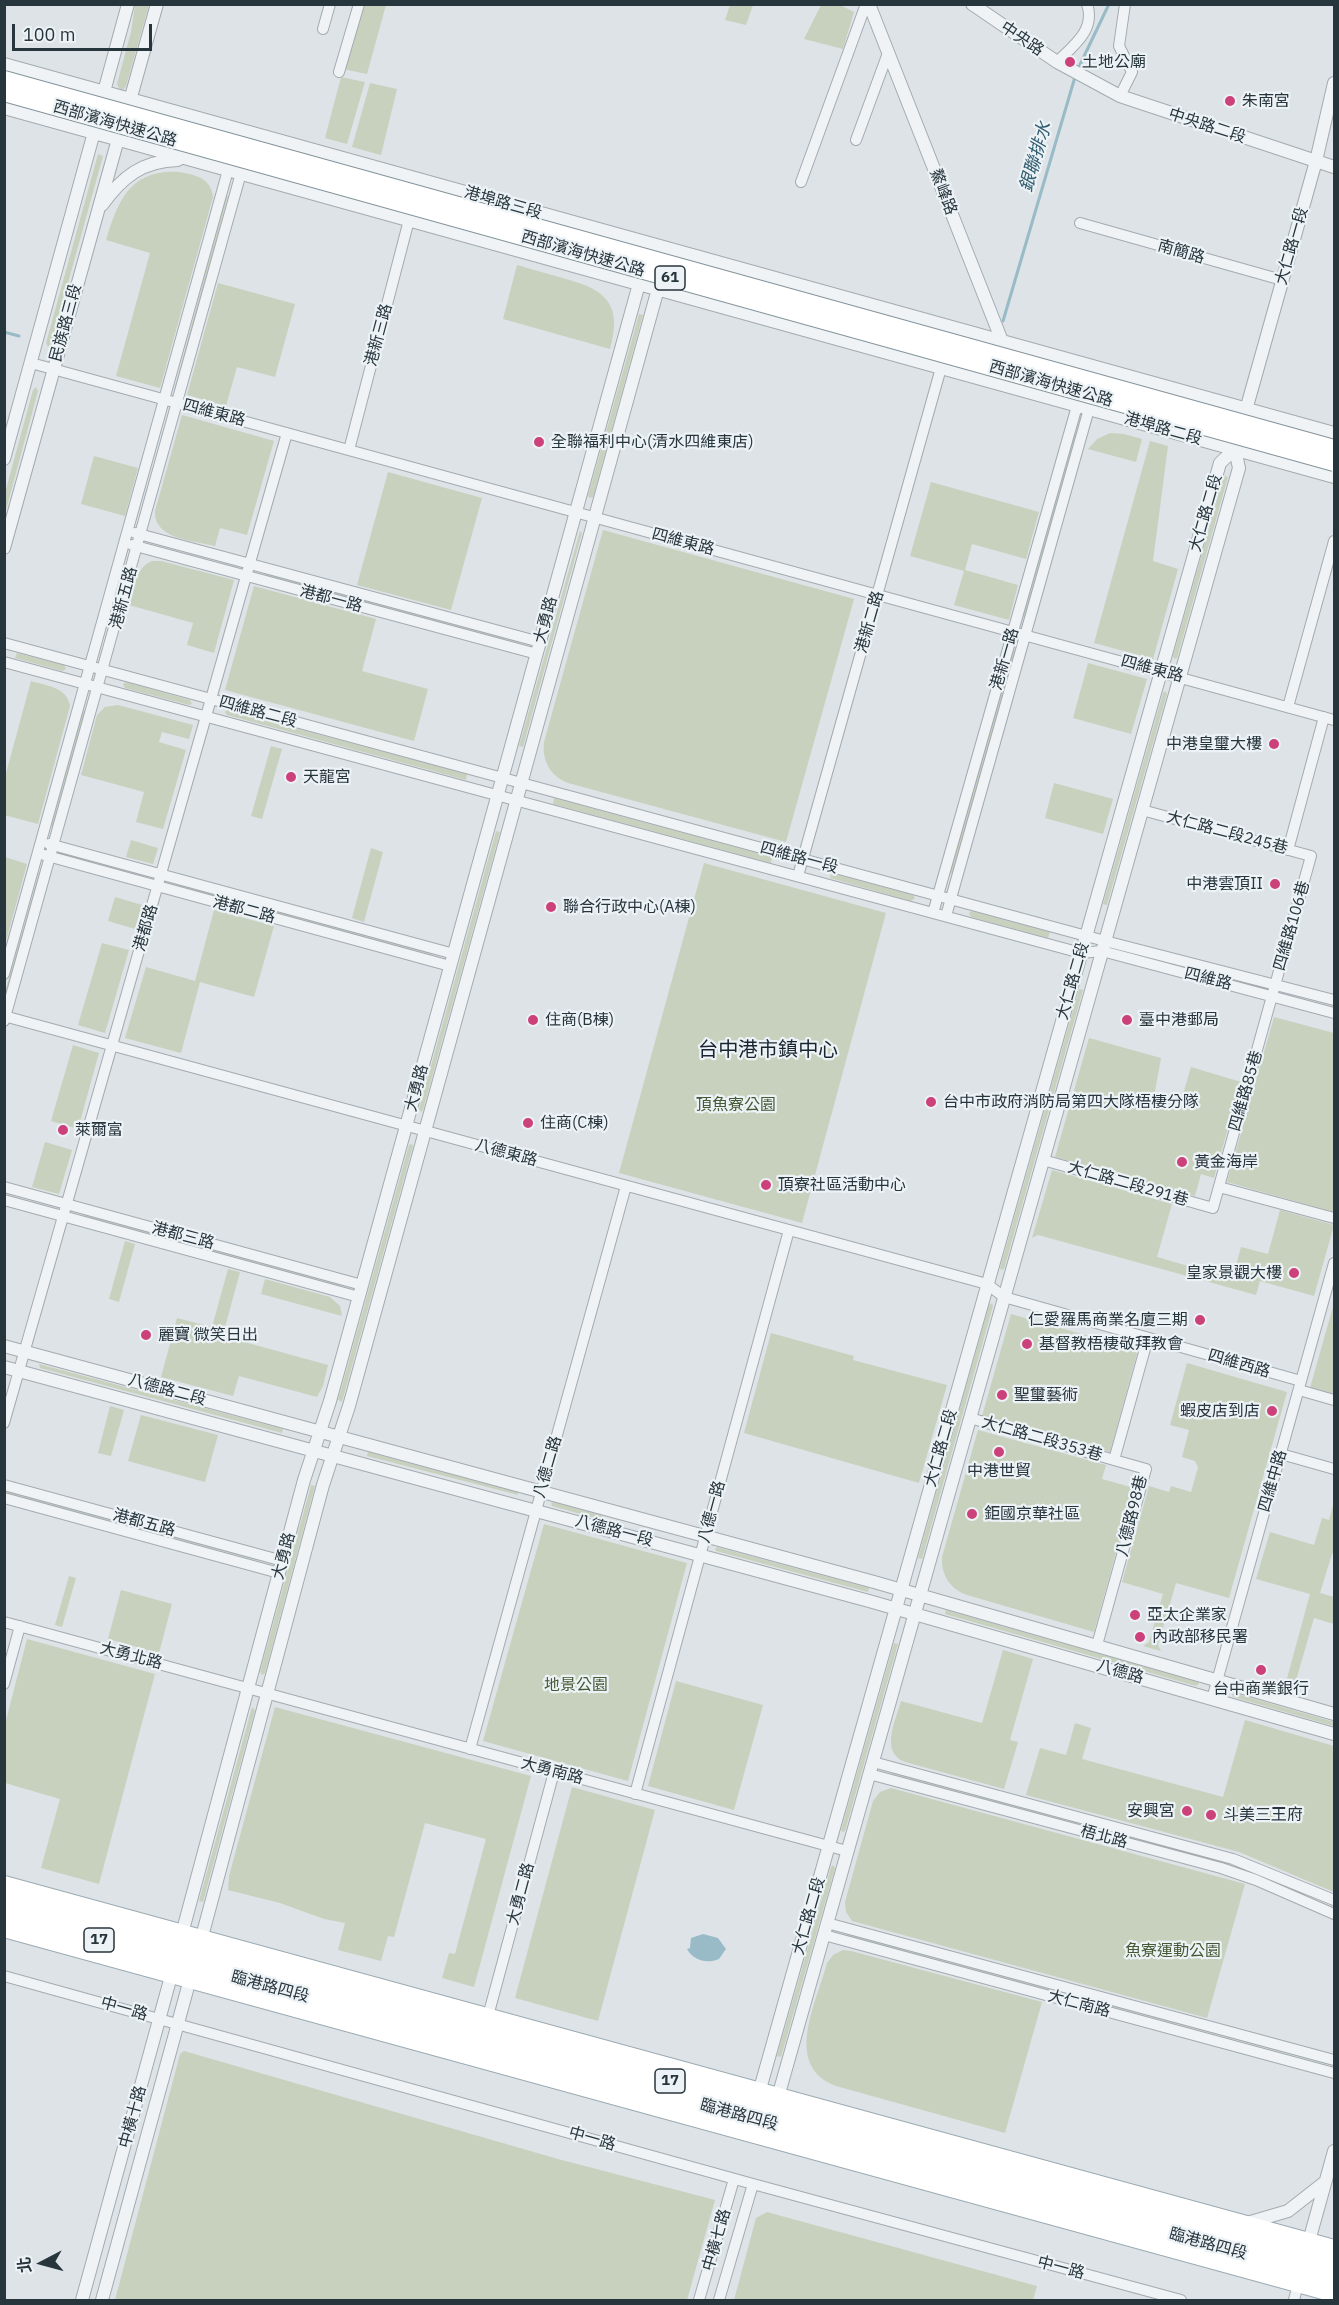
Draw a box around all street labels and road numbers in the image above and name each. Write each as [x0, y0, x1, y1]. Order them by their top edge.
street label: 中央路 [997, 18, 1047, 60]
street label: 西部濱海快速公路 [51, 97, 179, 151]
street label: 中央路二段 [1166, 105, 1248, 147]
street label: 鰲峰路 [925, 166, 961, 218]
street label: 港埠路三段 [462, 183, 544, 223]
street label: 大仁路一段 [1272, 205, 1312, 287]
street label: 西部濱海快速公路 [519, 227, 647, 281]
street label: 南簡路 [1155, 236, 1207, 268]
road number: 61 [655, 266, 685, 290]
street label: 民族路三段 [46, 282, 86, 364]
street label: 港新三路 [361, 302, 397, 368]
street label: 西部濱海快速公路 [987, 357, 1115, 411]
street label: 四維東路 [181, 395, 247, 431]
street label: 港埠路二段 [1122, 409, 1204, 449]
street label: 大仁路二段 [1186, 472, 1226, 554]
street label: 四維東路 [650, 524, 716, 560]
street label: 港新五路 [106, 565, 142, 631]
street label: 港都一路 [298, 581, 364, 617]
street label: 港新二路 [852, 589, 888, 655]
street label: 大勇路 [531, 594, 561, 646]
street label: 港新一路 [987, 626, 1023, 692]
street label: 四維東路 [1119, 651, 1185, 687]
street label: 四維路二段 [217, 692, 299, 732]
street label: 大仁路二段245巷 [1164, 808, 1290, 858]
street label: 四維路一段 [758, 838, 840, 878]
street label: 四維路106巷 [1270, 879, 1314, 973]
street label: 港都二路 [211, 892, 277, 928]
street label: 港都路 [130, 902, 162, 954]
street label: 大仁路二段 [1053, 940, 1093, 1022]
street label: 四維路 [1182, 964, 1234, 994]
street label: 四維路85巷 [1225, 1048, 1267, 1134]
street label: 大勇路 [402, 1062, 432, 1114]
street label: 八德東路 [473, 1135, 539, 1171]
street label: 大仁路二段291巷 [1065, 1158, 1191, 1210]
street label: 港都三路 [150, 1218, 216, 1254]
street label: 四維西路 [1206, 1346, 1272, 1382]
street label: 八德路二段 [126, 1370, 208, 1410]
street label: 大仁路二段 [921, 1407, 961, 1489]
street label: 大仁路二段353巷 [979, 1413, 1105, 1465]
street label: 八德二路 [530, 1434, 566, 1500]
street label: 四維中路 [1255, 1448, 1291, 1514]
street label: 八德路98巷 [1113, 1473, 1151, 1559]
street label: 八德一路 [694, 1479, 730, 1545]
street label: 港都五路 [111, 1505, 177, 1541]
street label: 八德路一段 [573, 1511, 655, 1551]
street label: 大勇路 [269, 1530, 299, 1582]
street label: 大勇北路 [98, 1638, 164, 1674]
street label: 八德路 [1094, 1656, 1146, 1688]
street label: 大勇南路 [519, 1753, 585, 1789]
street label: 梧北路 [1078, 1822, 1130, 1852]
street label: 大勇二路 [503, 1861, 539, 1927]
street label: 大仁路二段 [789, 1875, 829, 1957]
road number: 17 [84, 1928, 114, 1952]
street label: 臨港路四段 [229, 1967, 311, 2007]
street label: 大仁南路 [1046, 1986, 1112, 2022]
street label: 中一路 [98, 1993, 150, 2025]
road number: 17 [655, 2069, 685, 2093]
street label: 中橫十路 [115, 2084, 151, 2150]
street label: 臨港路四段 [698, 2095, 780, 2135]
street label: 中一路 [566, 2123, 618, 2155]
street label: 中橫七路 [699, 2207, 735, 2273]
street label: 臨港路四段 [1167, 2224, 1249, 2264]
street label: 中一路 [1035, 2253, 1087, 2283]

